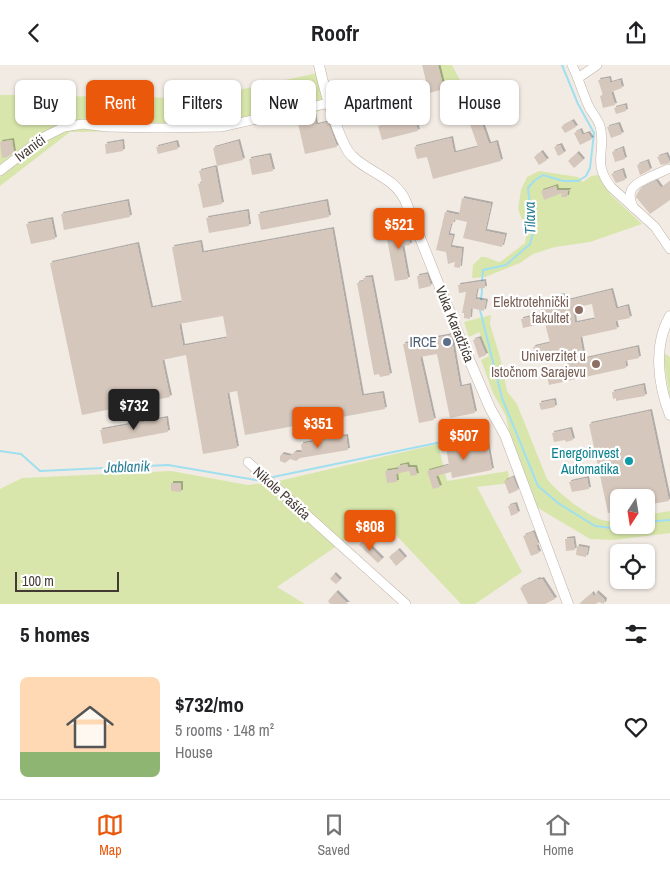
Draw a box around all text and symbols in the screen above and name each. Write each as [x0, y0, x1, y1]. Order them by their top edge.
text: Roofr [311, 18, 359, 48]
icon: back [20, 19, 48, 47]
icon: share [622, 19, 650, 47]
chip: Buy [15, 80, 76, 125]
chip: Rent [86, 80, 154, 125]
chip: Filters [164, 80, 241, 125]
chip: New [251, 80, 316, 125]
chip: Apartment [326, 80, 430, 125]
chip: House [440, 80, 519, 125]
street label: Ivanići [11, 131, 49, 165]
water label: Tilava [518, 201, 541, 235]
pin: $521 [369, 207, 429, 250]
text: $521 [384, 213, 414, 235]
street label: Vuka Karadžića [432, 283, 479, 365]
place label: Elektrotehnički fakultet [493, 293, 569, 327]
marker: Elektrotehnički fakultet [573, 304, 585, 316]
place label: IRCE [410, 333, 437, 351]
marker: IRCE [441, 336, 453, 348]
place label: Univerzitet u Istočnom Sarajevu [491, 347, 586, 381]
marker: Univerzitet u Istočnom Sarajevu [590, 358, 602, 370]
pin: $732 [104, 389, 164, 431]
text: $732 [119, 394, 149, 416]
pin: $351 [288, 407, 348, 449]
text: $351 [303, 412, 333, 434]
pin: $507 [434, 419, 494, 461]
text: $507 [449, 424, 479, 446]
place label: Energoinvest Automatika [551, 444, 620, 478]
water label: Jablanik [103, 455, 151, 478]
marker: Energoinvest Automatika [623, 455, 635, 467]
street label: Nikole Pašića [250, 463, 315, 524]
north arrow [610, 489, 655, 534]
map controls [610, 489, 655, 589]
pin: $808 [340, 509, 400, 552]
text: $808 [355, 515, 385, 537]
button: locate [610, 544, 655, 589]
scale bar [15, 569, 119, 592]
text: 100 m [22, 572, 54, 590]
text: 5 homes [20, 620, 90, 649]
icon: filters [622, 620, 650, 648]
text: $732/mo [175, 690, 244, 719]
icon: home [60, 697, 120, 757]
icon: heart [622, 713, 650, 741]
text: 5 rooms · 148 m² [175, 719, 274, 741]
text: House [175, 741, 213, 763]
tab: Map [96, 811, 124, 859]
tab: Saved [317, 811, 350, 859]
tab: Home [543, 811, 574, 859]

